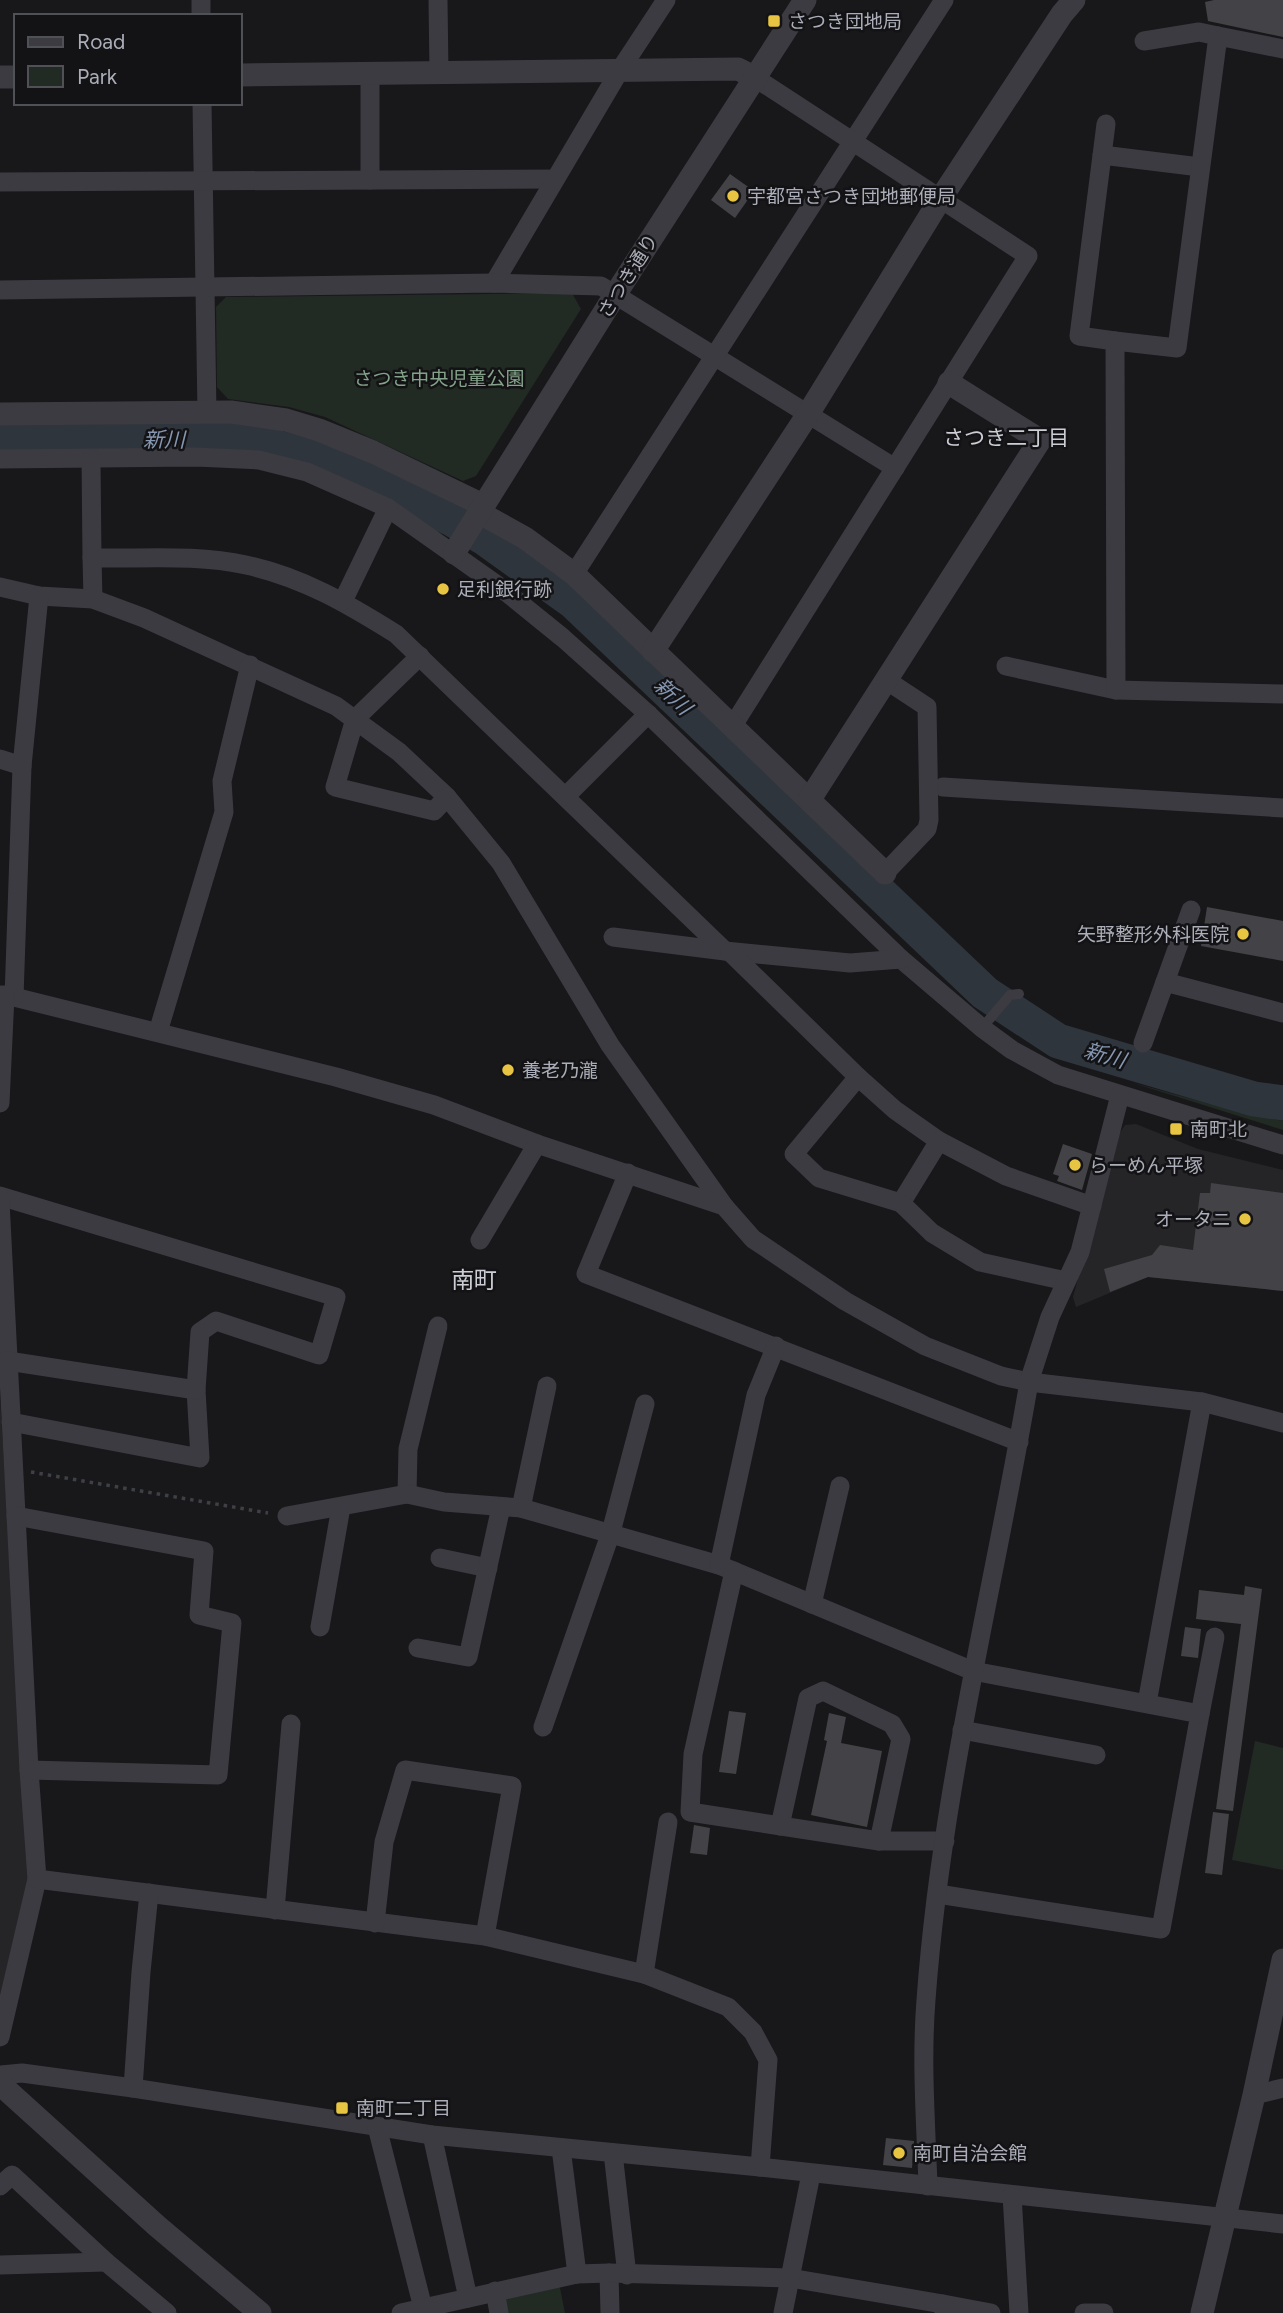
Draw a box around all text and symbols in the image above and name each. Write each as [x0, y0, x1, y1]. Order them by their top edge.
place label: さつき団地局 [788, 10, 902, 33]
marker: さつき団地局 [766, 13, 782, 29]
legend [14, 14, 242, 105]
text: Road [77, 29, 125, 54]
text: Park [77, 64, 118, 89]
place label: 宇都宮さつき団地郵便局 [747, 185, 956, 208]
marker: 宇都宮さつき団地郵便局 [725, 188, 741, 204]
street label: さつき通り [593, 230, 663, 322]
park label: さつき中央児童公園 [353, 367, 525, 390]
district label: さつき二丁目 [943, 425, 1069, 450]
water label: 新川 [143, 427, 187, 452]
place label: 足利銀行跡 [457, 578, 552, 601]
marker: 足利銀行跡 [435, 581, 451, 597]
water label: 新川 [649, 672, 698, 721]
place label: 矢野整形外科医院 [1077, 923, 1229, 946]
marker: 矢野整形外科医院 [1235, 926, 1251, 942]
water label: 新川 [1081, 1037, 1131, 1073]
place label: 養老乃瀧 [522, 1059, 598, 1082]
marker: 養老乃瀧 [500, 1062, 516, 1078]
place label: 南町北 [1190, 1118, 1247, 1141]
marker: 南町北 [1168, 1121, 1184, 1137]
place label: らーめん平塚 [1089, 1154, 1203, 1177]
marker: らーめん平塚 [1067, 1157, 1083, 1173]
place label: オータニ [1155, 1208, 1231, 1231]
marker: オータニ [1237, 1211, 1253, 1227]
district label: 南町 [451, 1266, 497, 1294]
place label: 南町二丁目 [356, 2097, 451, 2120]
marker: 南町二丁目 [334, 2100, 350, 2116]
place label: 南町自治会館 [913, 2142, 1027, 2165]
marker: 南町自治会館 [891, 2145, 907, 2161]

